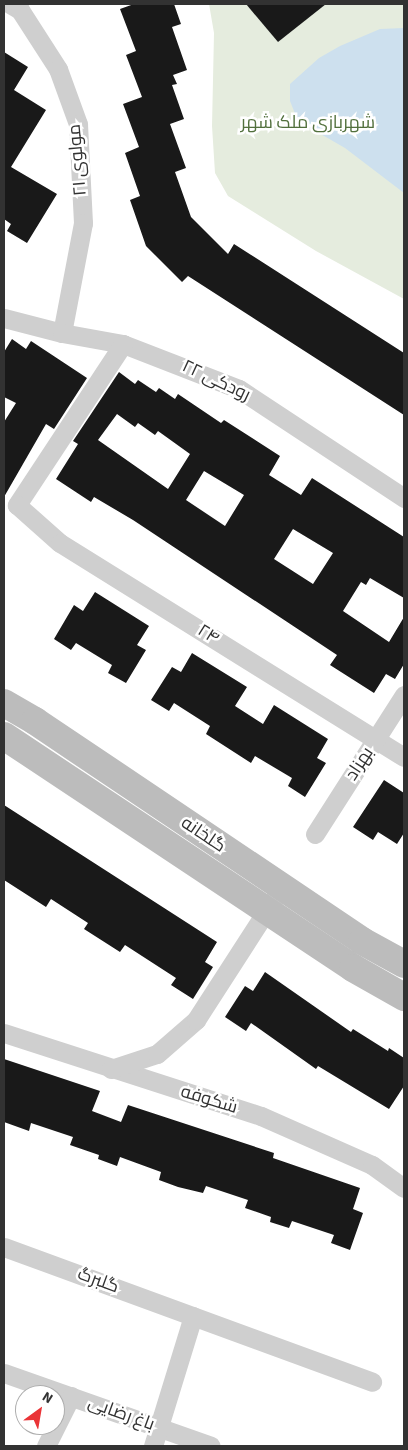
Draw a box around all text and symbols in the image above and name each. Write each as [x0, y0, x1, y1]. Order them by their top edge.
park label: شهربازی ملک شهر [241, 112, 375, 134]
street label: مولوی ۲۱ [64, 123, 92, 197]
street label: رودکی ۲۲ [178, 356, 254, 406]
street label: ۲۴ [193, 620, 223, 650]
street label: بهزاد [341, 743, 379, 785]
street label: گلخانه [177, 812, 229, 858]
street label: شکوفه [178, 1081, 240, 1119]
street label: گلبرگ [74, 1264, 122, 1298]
north arrow [15, 1385, 65, 1435]
text: N [38, 1387, 57, 1409]
street label: باغ رضایی [85, 1392, 157, 1436]

